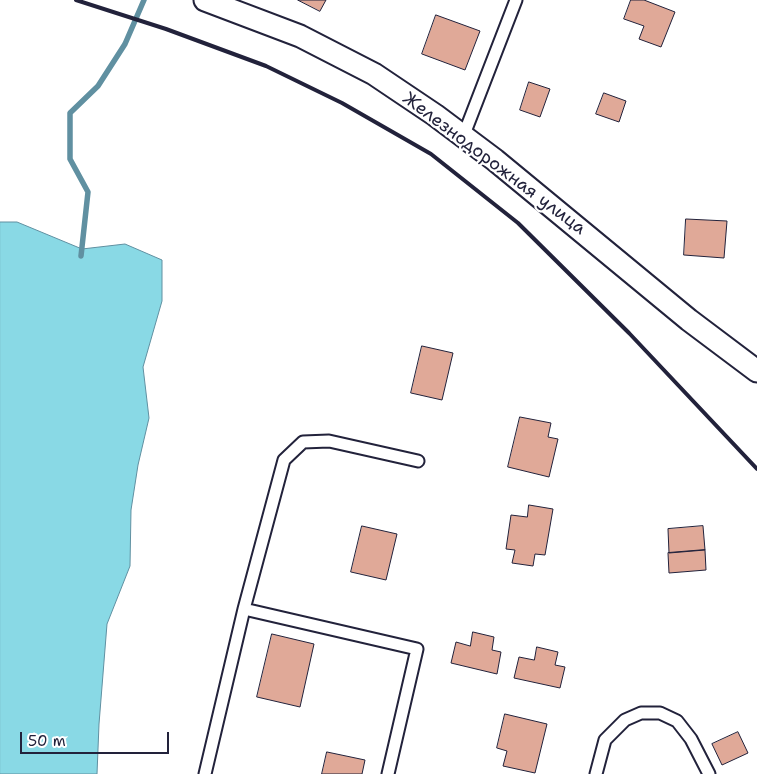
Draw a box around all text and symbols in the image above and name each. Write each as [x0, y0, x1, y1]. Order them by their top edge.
street label: Железнодорожная улица [398, 88, 590, 240]
scale bar [22, 722, 171, 754]
text: 50 m [28, 731, 66, 751]

